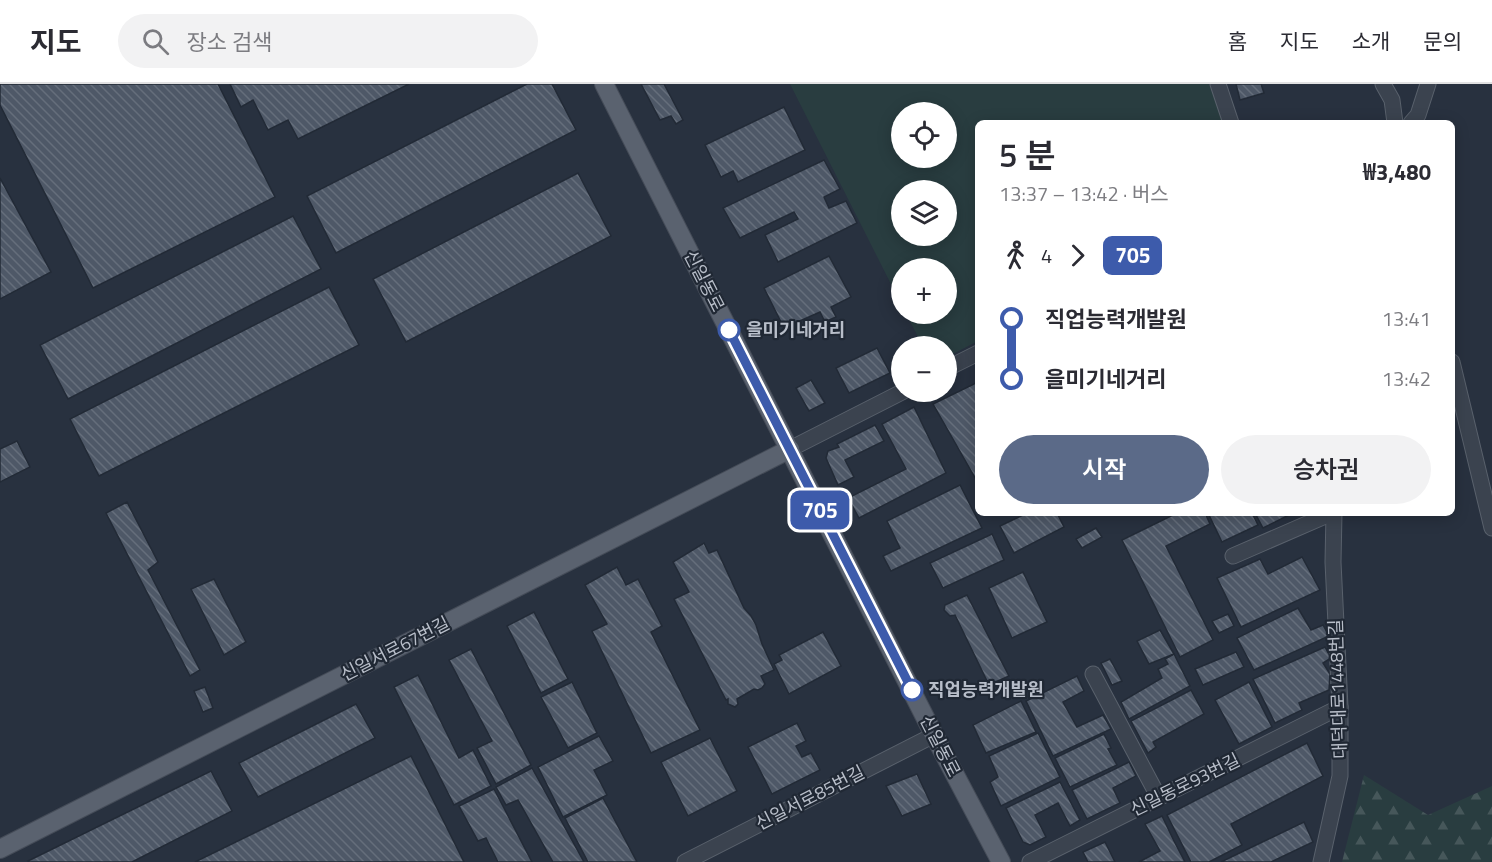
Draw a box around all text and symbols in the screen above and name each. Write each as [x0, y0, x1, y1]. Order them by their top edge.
search box [118, 14, 538, 68]
text: 지도 [30, 20, 82, 63]
icon: search [139, 25, 172, 58]
text: 장소 검색 [187, 25, 272, 59]
text: 홈 [1228, 25, 1247, 57]
text: 지도 [1280, 25, 1319, 57]
text: 소개 [1352, 25, 1390, 57]
text: 문의 [1423, 25, 1462, 57]
map controls [891, 102, 957, 402]
button: locate [891, 102, 957, 168]
text: 5 분 [999, 130, 1055, 180]
text: ₩3,480 [1363, 155, 1431, 189]
text: 13:37 – 13:42 · 버스 [999, 178, 1169, 209]
button: layers [891, 180, 957, 246]
icon: walk [999, 239, 1032, 272]
icon: forward [1061, 239, 1094, 272]
text: 705 [1115, 239, 1150, 271]
text: 4 [1041, 240, 1052, 271]
street label: 신일동로 [677, 245, 732, 316]
button: + [891, 258, 957, 324]
text: 직업능력개발원 [1045, 302, 1187, 336]
text: 13:41 [1382, 303, 1431, 334]
place label: 을미기네거리 [746, 316, 845, 343]
marker: 을미기네거리 [718, 319, 740, 341]
button: − [891, 336, 957, 402]
text: 을미기네거리 [1045, 362, 1166, 396]
text: 13:42 [1382, 363, 1431, 394]
button: 시작 [999, 435, 1209, 504]
button: 승차권 [1221, 435, 1431, 504]
line badge: 705 [786, 490, 854, 530]
text: 705 [802, 494, 838, 526]
street label: 신일서로67번길 [335, 609, 454, 688]
street label: 대덕대로1448번길 [1322, 619, 1353, 759]
place label: 직업능력개발원 [928, 676, 1044, 703]
marker: 직업능력개발원 [901, 679, 923, 701]
street label: 신일동로 [913, 710, 968, 781]
street label: 신일동로93번길 [1125, 746, 1244, 823]
street label: 신일서로85번길 [750, 758, 869, 837]

